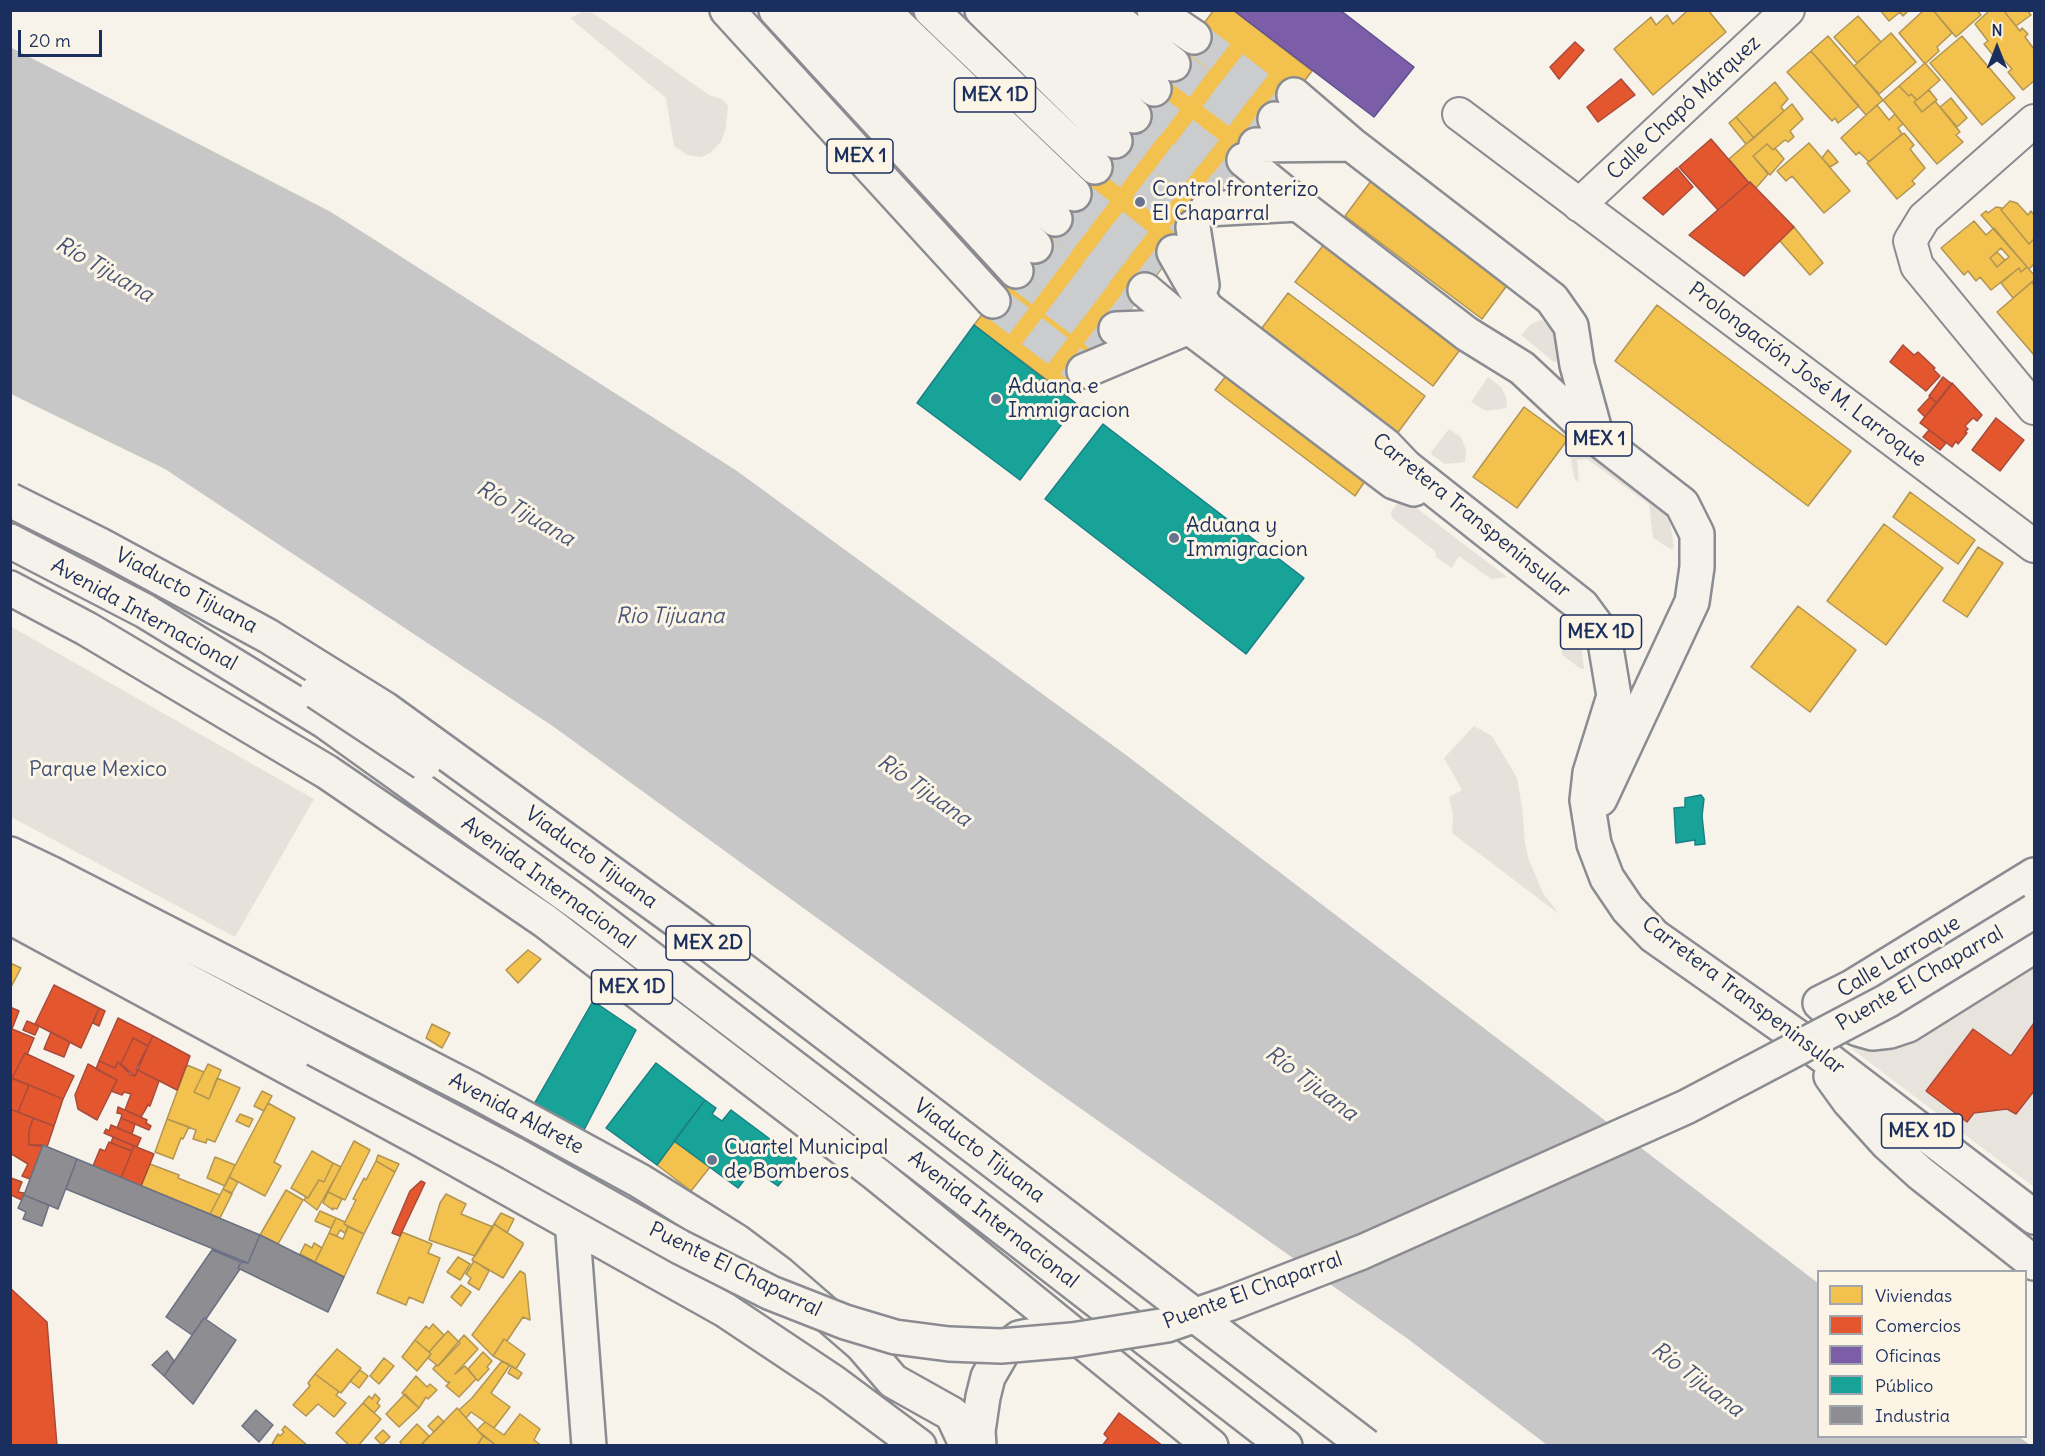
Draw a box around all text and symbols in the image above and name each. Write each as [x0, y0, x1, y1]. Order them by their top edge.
scale bar [21, 18, 105, 56]
north arrow [1967, 18, 2027, 78]
text: N [1991, 20, 2003, 40]
text: 20 m [29, 29, 71, 52]
street label: Calle Chapó Márquez [1602, 30, 1766, 186]
road number: MEX 1D [954, 78, 1036, 112]
road number: MEX 1 [827, 139, 893, 173]
place label: Control fronterizo El Chaparral [1152, 177, 1318, 227]
marker: Control fronterizo El Chaparral [1133, 195, 1147, 209]
water label: Río Tijuana [50, 231, 158, 309]
street label: Prolongación José M. Larroque [1683, 277, 1931, 473]
place label: Aduana e Immigracion [1008, 374, 1130, 424]
marker: Aduana e Immigracion [989, 392, 1003, 406]
road number: MEX 1 [1566, 422, 1632, 456]
street label: Carretera Transpeninsular [1367, 428, 1575, 604]
water label: Río Tijuana [471, 475, 579, 553]
place label: Aduana y Immigracion [1186, 513, 1308, 563]
marker: Aduana y Immigracion [1167, 531, 1181, 545]
street label: Viaducto Tijuana [111, 543, 261, 639]
street label: Avenida Internacional [47, 553, 241, 677]
water label: Rio Tijuana [616, 604, 724, 630]
road number: MEX 1D [1560, 615, 1642, 649]
water label: Río Tijuana [872, 749, 976, 833]
park label: Parque Mexico [29, 757, 167, 783]
street label: Viaducto Tijuana [520, 802, 662, 914]
street label: Avenida Internacional [456, 811, 640, 955]
street label: Carretera Transpeninsular [1636, 911, 1850, 1081]
street label: Calle Larroque [1833, 911, 1965, 1003]
street label: Puente El Chaparral [1832, 921, 2008, 1037]
road number: MEX 2D [666, 926, 750, 960]
road number: MEX 1D [592, 970, 672, 1004]
water label: Río Tijuana [1260, 1041, 1362, 1127]
street label: Avenida Aldrete [444, 1068, 588, 1160]
street label: Viaducto Tijuana [909, 1094, 1049, 1208]
road number: MEX 1D [1882, 1114, 1962, 1148]
place label: Cuartel Municipal de Bomberos [724, 1135, 888, 1185]
street label: Avenida Internacional [903, 1146, 1083, 1294]
marker: Cuartel Municipal de Bomberos [705, 1153, 719, 1167]
street label: Puente El Chaparral [645, 1217, 825, 1323]
street label: Puente El Chaparral [1160, 1247, 1346, 1335]
legend [1817, 1270, 2027, 1438]
text: Viviendas [1875, 1284, 1952, 1307]
text: Comercios [1875, 1314, 1961, 1337]
water label: Río Tijuana [1646, 1337, 1748, 1423]
text: Oficinas [1875, 1344, 1941, 1367]
text: Público [1875, 1374, 1933, 1397]
text: Industria [1875, 1404, 1950, 1427]

